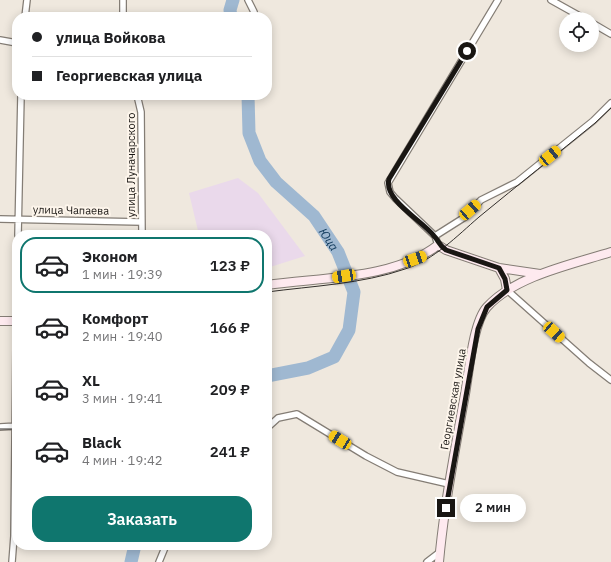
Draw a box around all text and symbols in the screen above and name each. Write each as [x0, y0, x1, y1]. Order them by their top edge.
map controls [559, 12, 599, 52]
button: locate [559, 12, 599, 52]
text: улица Войкова [56, 28, 166, 47]
route start [458, 42, 476, 60]
text: Георгиевская улица [56, 66, 202, 85]
street label: улица Луначарского [124, 113, 138, 217]
car [537, 144, 563, 168]
car [457, 198, 483, 222]
street label: улица Чапаева [33, 202, 109, 218]
water label: Юца [316, 225, 342, 253]
icon: car [34, 247, 70, 283]
text: Эконом [82, 247, 138, 266]
car [402, 249, 428, 269]
text: 123 ₽ [210, 256, 250, 275]
text: 1 мин · 19:39 [82, 266, 163, 283]
car [331, 268, 357, 284]
icon: car [34, 309, 70, 345]
text: Комфорт [82, 309, 148, 328]
text: 166 ₽ [210, 318, 250, 337]
car [541, 320, 567, 344]
text: 2 мин · 19:40 [82, 328, 163, 345]
street label: Георгиевская улица [437, 347, 469, 451]
icon: car [34, 371, 70, 407]
text: XL [82, 371, 100, 390]
text: 209 ₽ [210, 380, 250, 399]
text: 3 мин · 19:41 [82, 390, 163, 407]
car [327, 429, 353, 451]
icon: car [34, 433, 70, 469]
text: Black [82, 433, 122, 452]
text: 241 ₽ [210, 442, 250, 461]
text: 4 мин · 19:42 [82, 452, 163, 469]
callout: 2 мин [460, 494, 526, 522]
button: Заказать [32, 496, 252, 542]
route end [437, 499, 455, 517]
text: 2 мин [475, 499, 511, 516]

